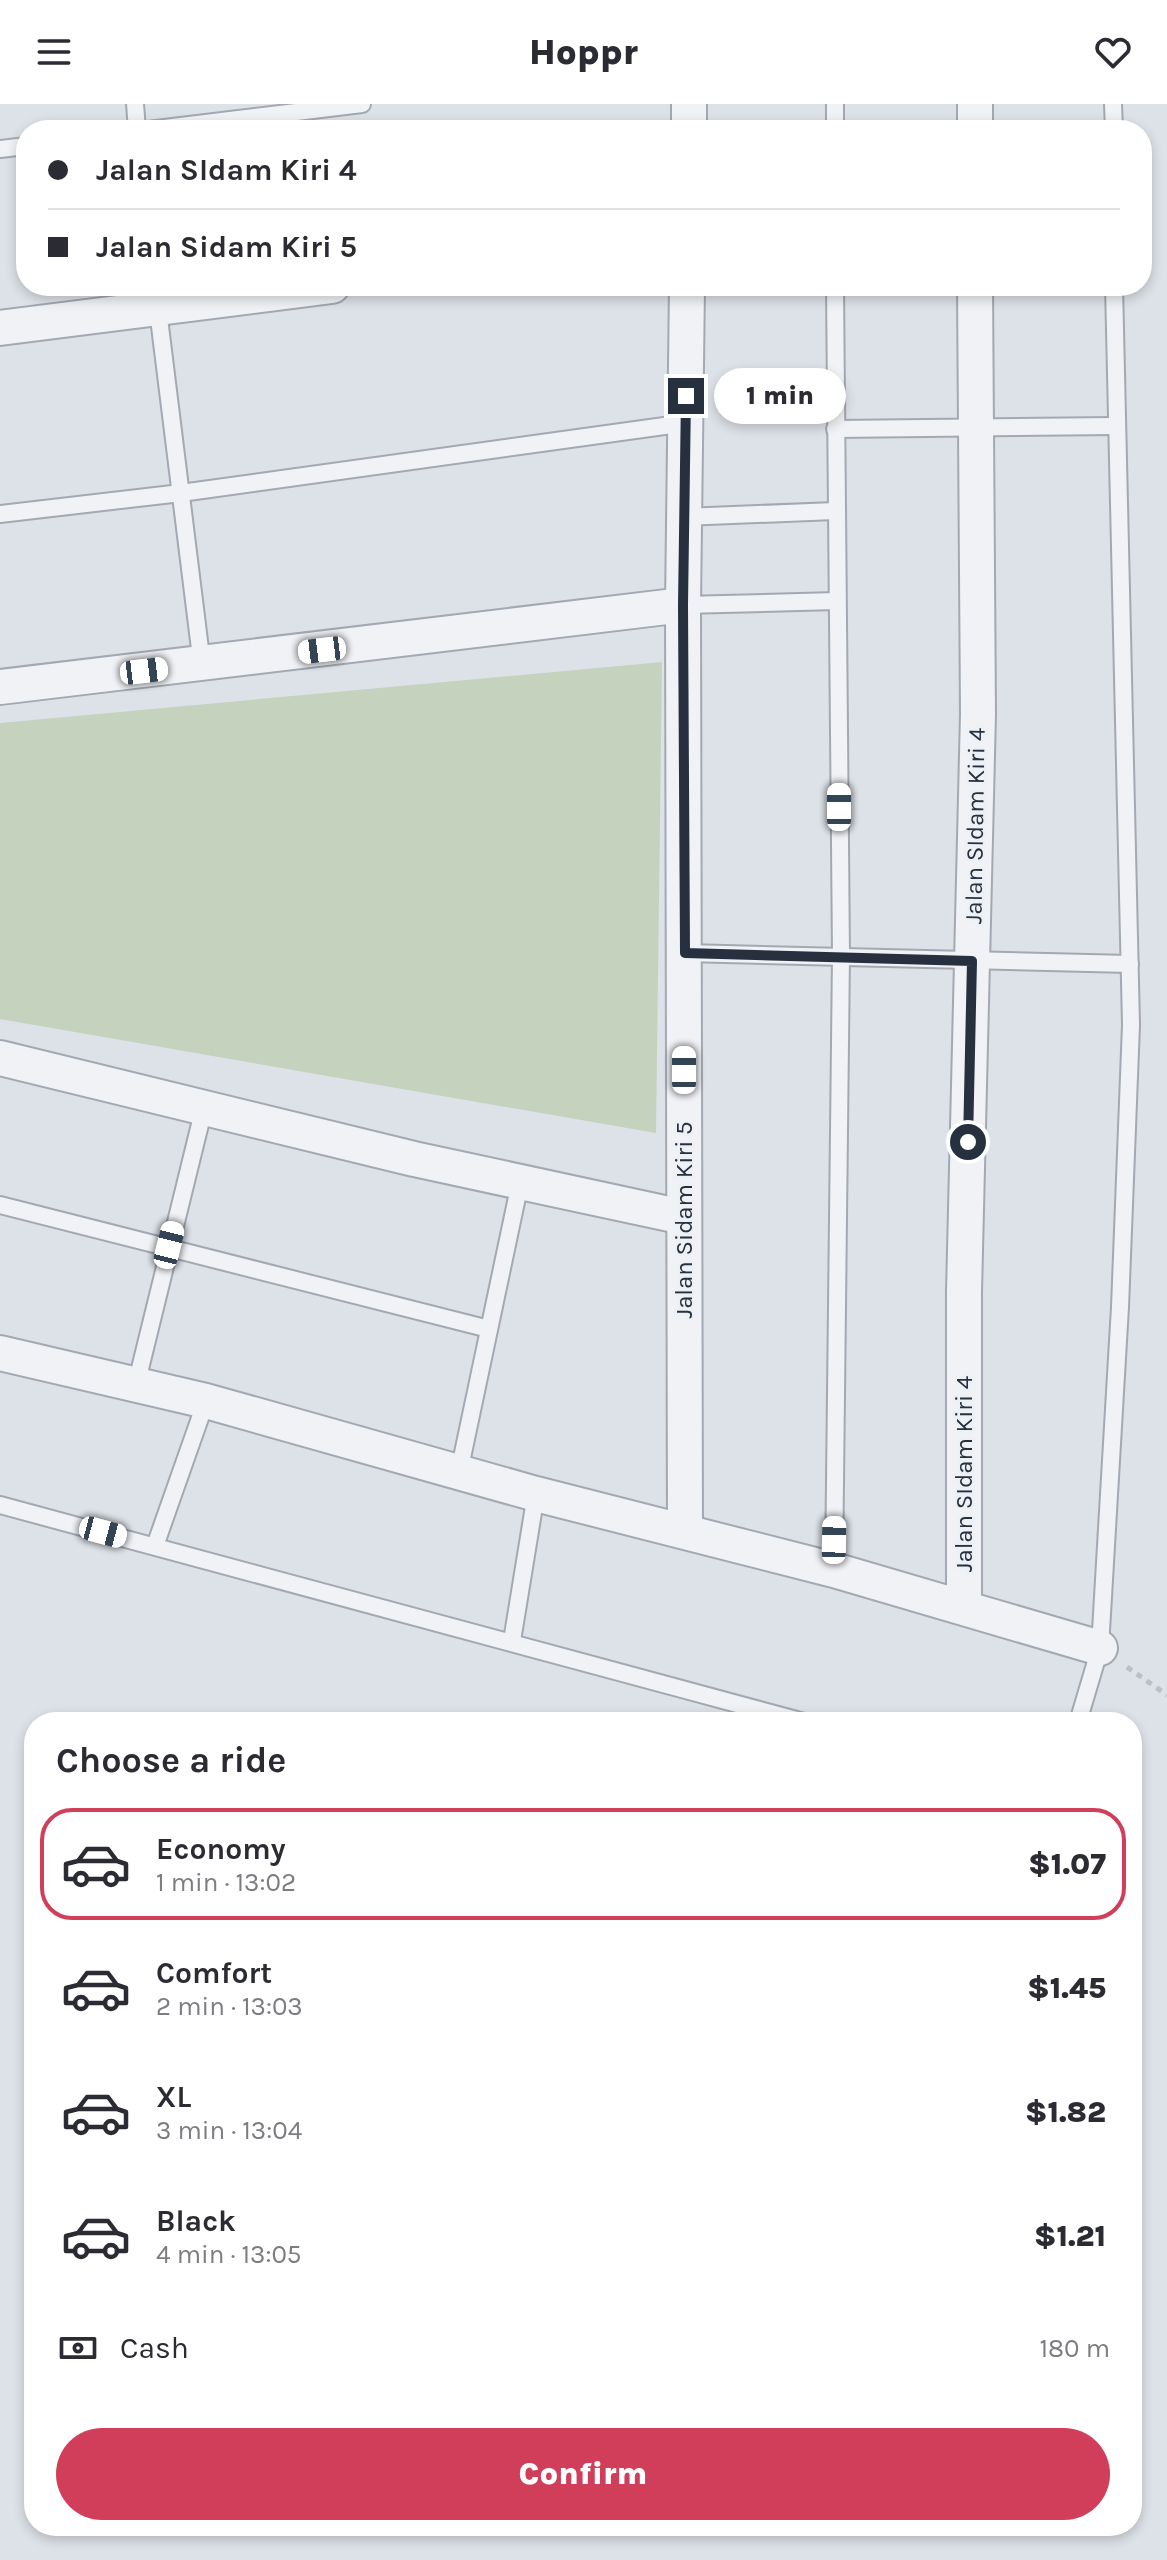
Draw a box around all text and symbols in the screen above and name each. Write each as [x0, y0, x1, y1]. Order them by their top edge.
icon: menu [32, 30, 76, 74]
icon: heart [1091, 30, 1135, 74]
text: Hoppr [529, 31, 638, 73]
text: Jalan SIdam Kiri 4 [96, 152, 357, 188]
text: Jalan Sidam Kiri 5 [96, 229, 357, 265]
callout: 1 min [714, 368, 846, 424]
route end [668, 378, 704, 414]
text: 1 min [746, 380, 814, 411]
car [297, 635, 347, 665]
car [119, 656, 169, 686]
street label: Jalan SIdam Kiri 4 [959, 728, 991, 924]
car [827, 783, 851, 831]
car [672, 1046, 696, 1094]
street label: Jalan Sidam Kiri 5 [670, 1121, 698, 1319]
route start [950, 1124, 986, 1160]
car [152, 1219, 186, 1271]
street label: Jalan SIdam Kiri 4 [950, 1376, 978, 1572]
car [77, 1514, 129, 1550]
car [822, 1516, 846, 1564]
text: Choose a ride [56, 1739, 286, 1781]
icon: car [60, 1828, 132, 1900]
text: Economy [156, 1831, 286, 1867]
text: $1.07 [1028, 1846, 1106, 1882]
text: 1 min · 13:02 [156, 1867, 296, 1898]
icon: car [60, 1952, 132, 2024]
text: Comfort [156, 1955, 272, 1991]
text: $1.45 [1027, 1970, 1106, 2006]
text: 2 min · 13:03 [156, 1991, 303, 2022]
icon: car [60, 2076, 132, 2148]
text: XL [156, 2079, 191, 2115]
text: $1.82 [1025, 2094, 1106, 2130]
text: 3 min · 13:04 [156, 2115, 302, 2146]
icon: car [60, 2200, 132, 2272]
text: Black [156, 2203, 236, 2239]
text: $1.21 [1034, 2218, 1106, 2254]
text: 4 min · 13:05 [156, 2239, 302, 2270]
icon: cash [56, 2326, 100, 2370]
text: Cash [120, 2330, 189, 2366]
text: 180 m [1040, 2333, 1110, 2364]
button: Confirm [56, 2428, 1110, 2520]

